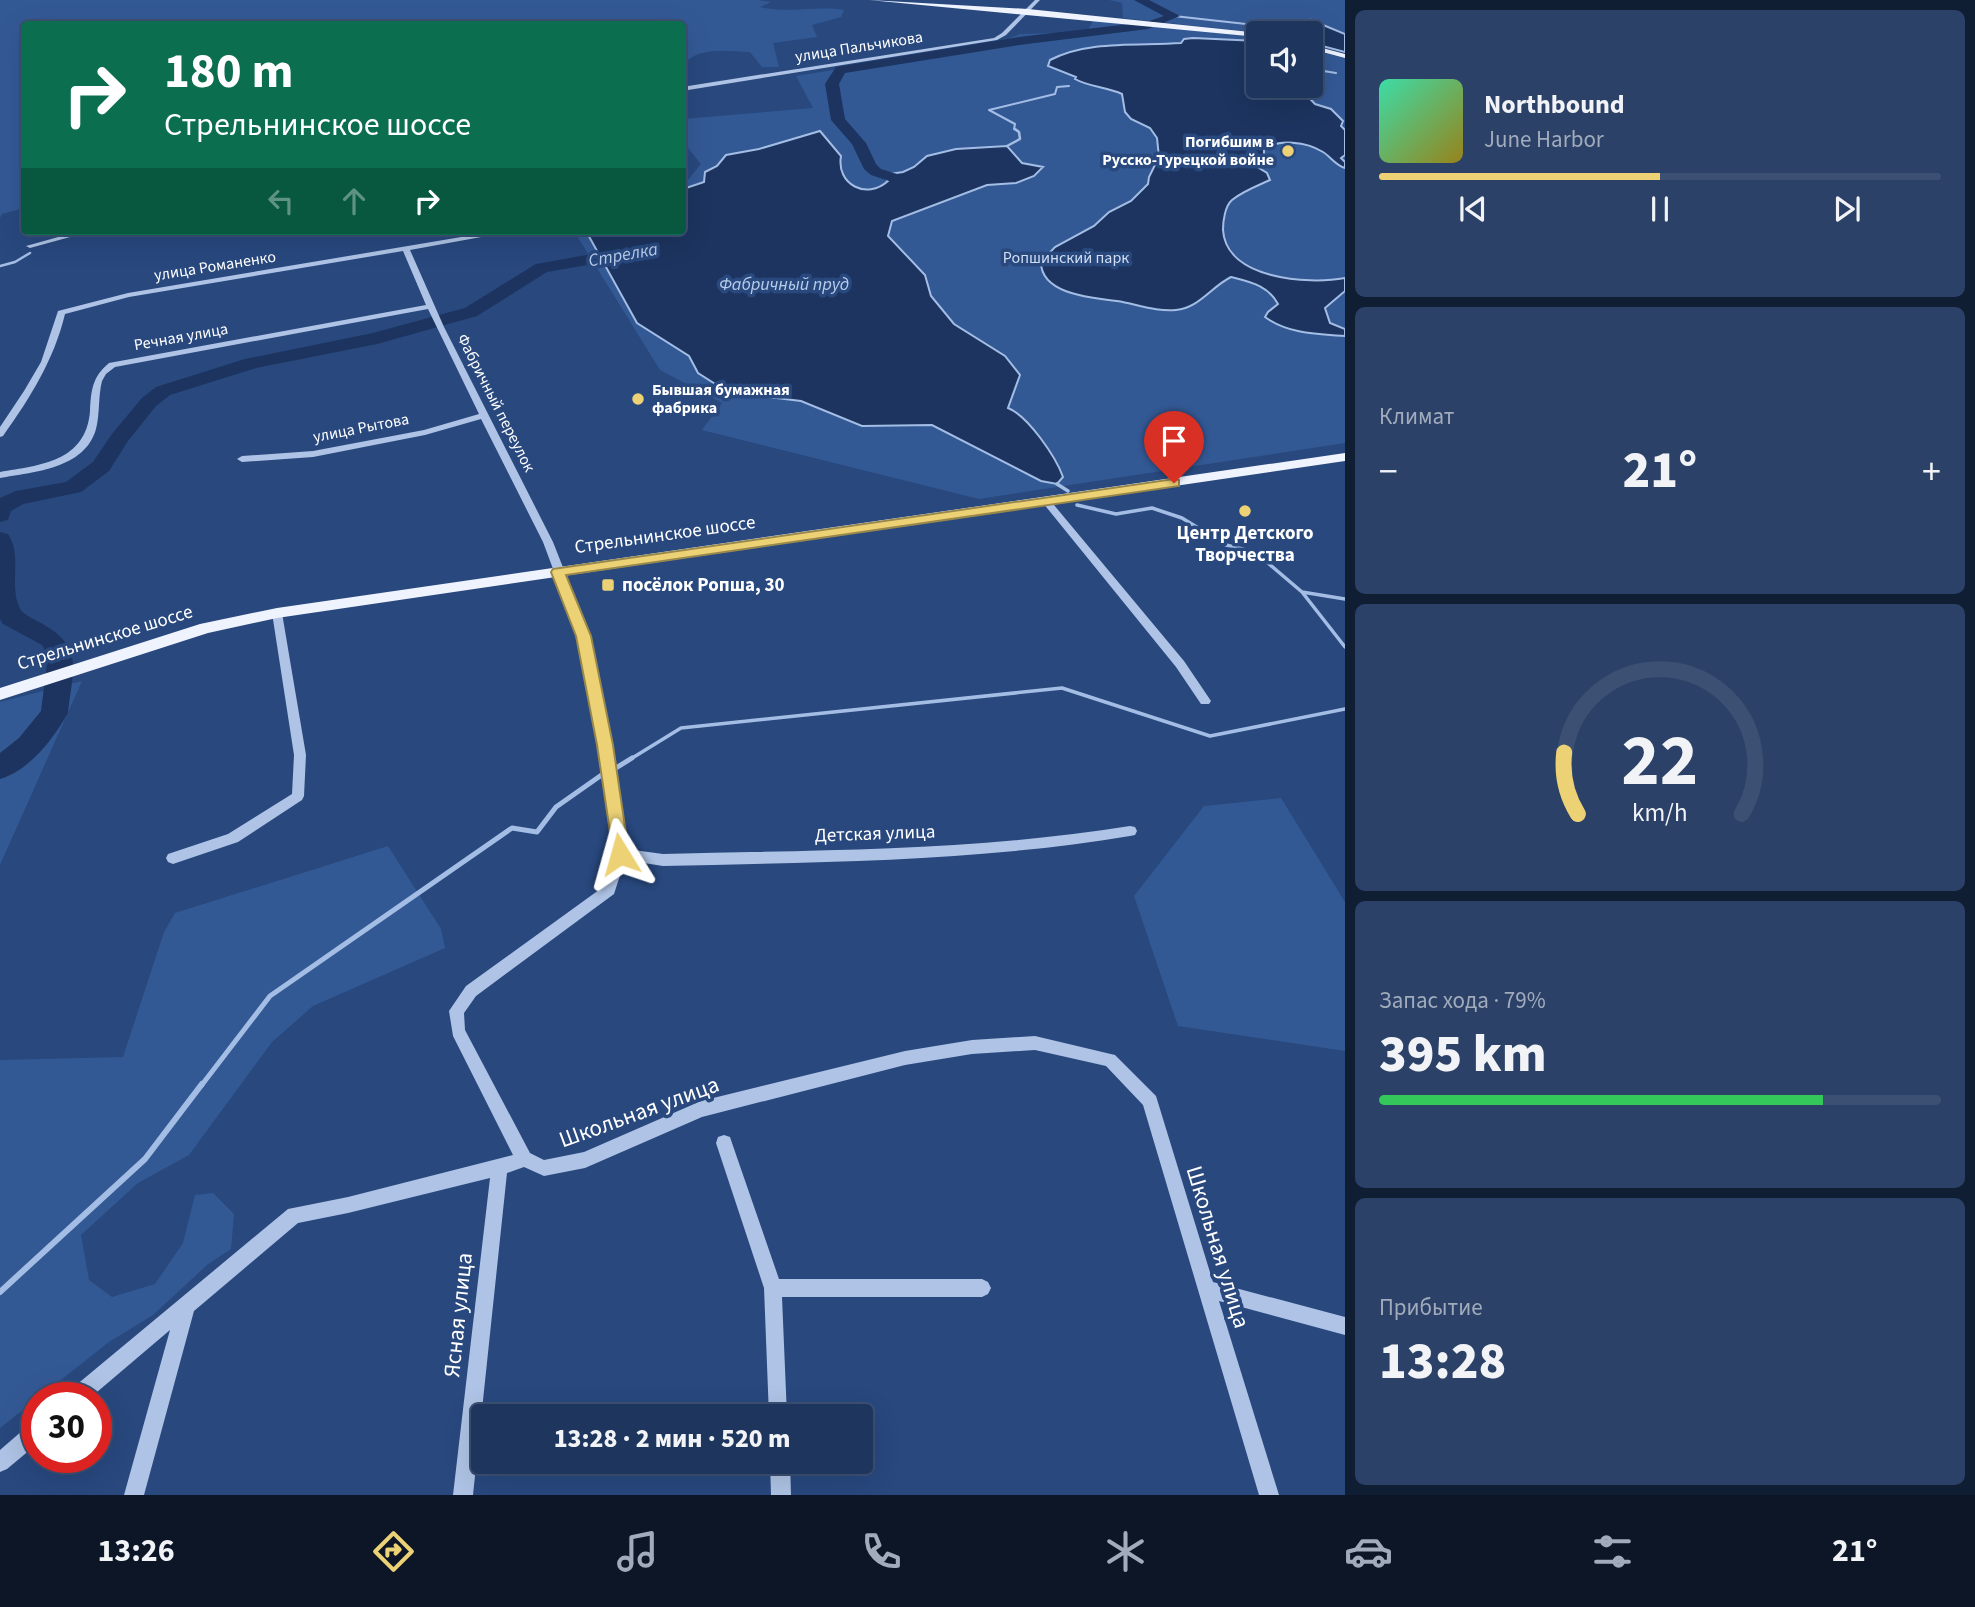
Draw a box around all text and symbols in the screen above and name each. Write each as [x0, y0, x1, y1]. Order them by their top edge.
map controls [1246, 21, 1323, 98]
button: sound [1246, 21, 1323, 98]
street label: улица Пальчикова [794, 26, 924, 68]
text: 180 m [164, 37, 293, 107]
icon: right [49, 49, 140, 140]
text: Northbound [1484, 86, 1625, 123]
text: Стрельнинское шоссе [164, 102, 471, 148]
text: June Harbor [1484, 123, 1604, 156]
place label: Погибшим в Русско-Турецкой войне [1102, 131, 1274, 171]
marker: Погибшим в Русско-Турецкой войне [1280, 143, 1296, 159]
icon: left [262, 182, 300, 220]
icon: ahead [335, 182, 373, 220]
icon: right [408, 182, 446, 220]
icon: previous [1454, 190, 1492, 228]
icon: pause [1641, 190, 1679, 228]
icon: next [1828, 190, 1866, 228]
water label: Стрелка [586, 237, 660, 273]
street label: улица Романенко [153, 246, 277, 286]
park label: Ропшинский парк [1003, 247, 1129, 269]
water label: Фабричный пруд [719, 272, 849, 297]
street label: Речная улица [132, 318, 230, 356]
street label: Фабричный переулок [452, 330, 540, 476]
place label: Бывшая бумажная фабрика [652, 379, 790, 419]
marker: Бывшая бумажная фабрика [630, 391, 646, 407]
text: Климат [1379, 400, 1454, 433]
street label: улица Рытова [311, 408, 411, 448]
pin [1144, 411, 1204, 483]
icon: arrive [1155, 422, 1193, 460]
text: 21° [1623, 434, 1697, 508]
text: − [1379, 445, 1398, 499]
text: + [1922, 445, 1941, 499]
marker: Центр Детского Творчества [1237, 503, 1253, 519]
street label: Стрельнинское шоссе [573, 509, 757, 561]
place label: Центр Детского Творчества [1176, 520, 1314, 569]
place label: посёлок Ропша, 30 [622, 572, 785, 599]
marker: посёлок Ропша, 30 [600, 577, 616, 593]
street label: Стрельнинское шоссе [14, 598, 196, 678]
text: 22 [1622, 709, 1698, 813]
text: km/h [1632, 794, 1688, 830]
position arrow [583, 817, 657, 891]
street label: Детская улица [814, 818, 936, 850]
text: Запас хода · 79% [1379, 984, 1546, 1017]
text: 395 km [1379, 1018, 1547, 1092]
street label: Школьная улица [554, 1068, 724, 1156]
street label: Школьная улица [1178, 1162, 1258, 1332]
street label: Ясная улица [435, 1251, 481, 1379]
text: Прибытие [1379, 1291, 1483, 1324]
text: 13:28 [1379, 1325, 1506, 1399]
speed limit sign: 30 [21, 1382, 112, 1473]
text: 13:28 · 2 мин · 520 m [554, 1420, 790, 1457]
icon: directions [369, 1527, 418, 1576]
icon: music [613, 1527, 662, 1576]
icon: phone [857, 1527, 906, 1576]
icon: climate [1101, 1527, 1150, 1576]
icon: car [1344, 1527, 1393, 1576]
icon: filters [1588, 1527, 1637, 1576]
text: 13:26 [97, 1528, 175, 1574]
text: 21° [1832, 1528, 1878, 1574]

